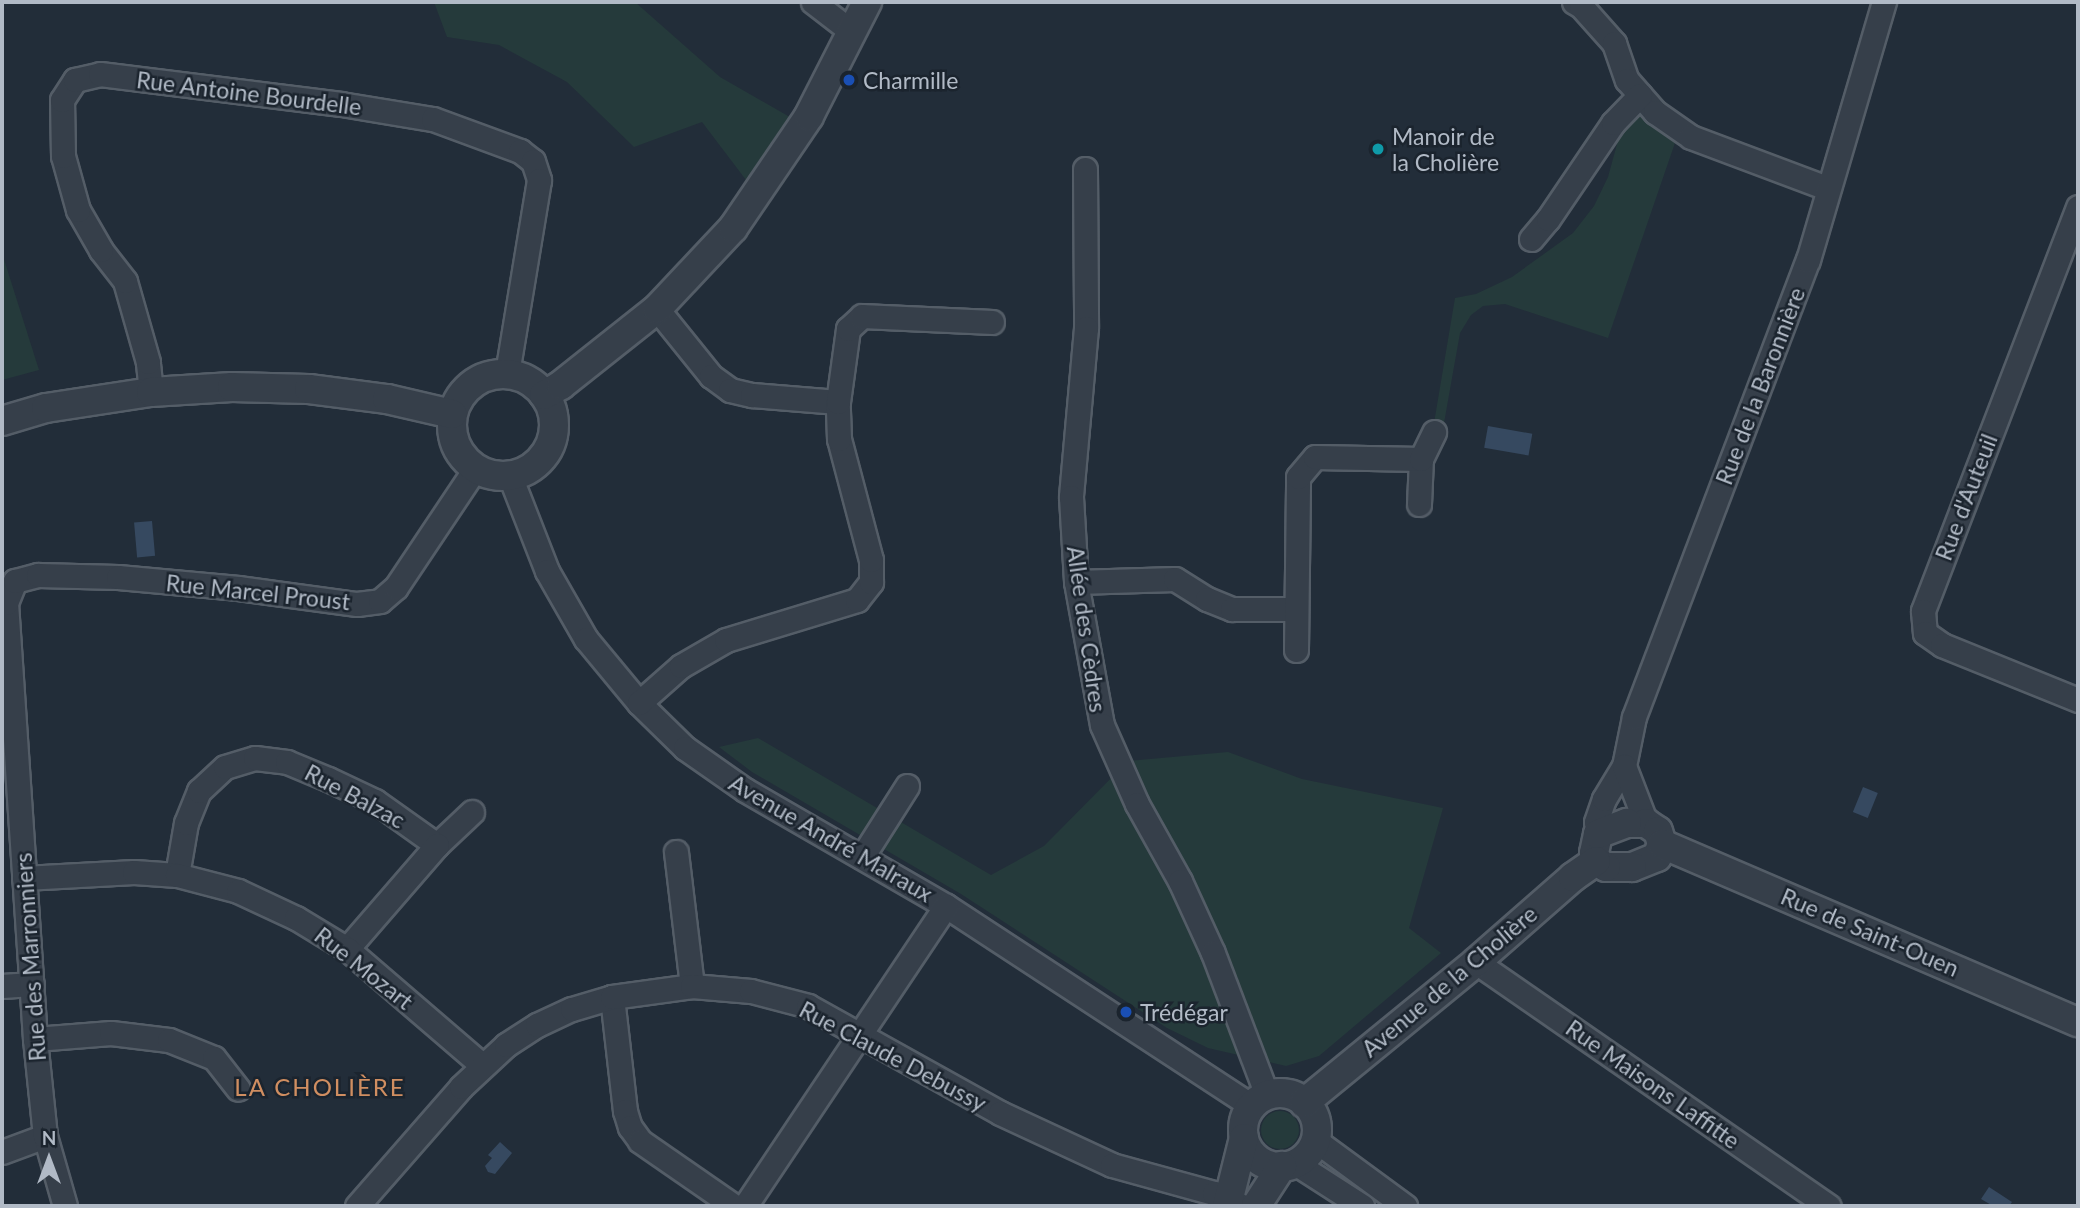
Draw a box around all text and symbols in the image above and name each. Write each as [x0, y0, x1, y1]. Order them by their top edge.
street label: Rue Antoine Bourdelle [135, 65, 363, 121]
place label: Charmille [863, 66, 958, 94]
marker: Charmille [841, 72, 857, 88]
place label: Manoir de la Cholière [1392, 122, 1499, 176]
marker: Manoir de la Cholière [1370, 141, 1386, 157]
street label: Rue de la Baronnière [1710, 284, 1810, 488]
street label: Rue d'Auteuil [1929, 430, 2003, 564]
street label: Allée des Cèdres [1062, 544, 1112, 714]
street label: Rue Marcel Proust [165, 569, 351, 615]
street label: Rue Balzac [300, 758, 410, 834]
street label: Avenue André Malraux [724, 768, 938, 908]
street label: Rue des Marronniers [9, 852, 51, 1062]
street label: Rue de Saint-Ouen [1777, 882, 1963, 982]
street label: Avenue de la Cholière [1356, 900, 1542, 1062]
street label: Rue Mozart [309, 921, 419, 1015]
street label: Rue Claude Debussy [795, 995, 991, 1117]
place label: Trédégar [1140, 998, 1228, 1026]
marker: Trédégar [1118, 1004, 1134, 1020]
street label: Rue Maisons Laffitte [1561, 1014, 1745, 1154]
district label: LA CHOLIÈRE [235, 1073, 405, 1101]
north arrow [14, 1124, 84, 1194]
text: N [42, 1126, 56, 1149]

